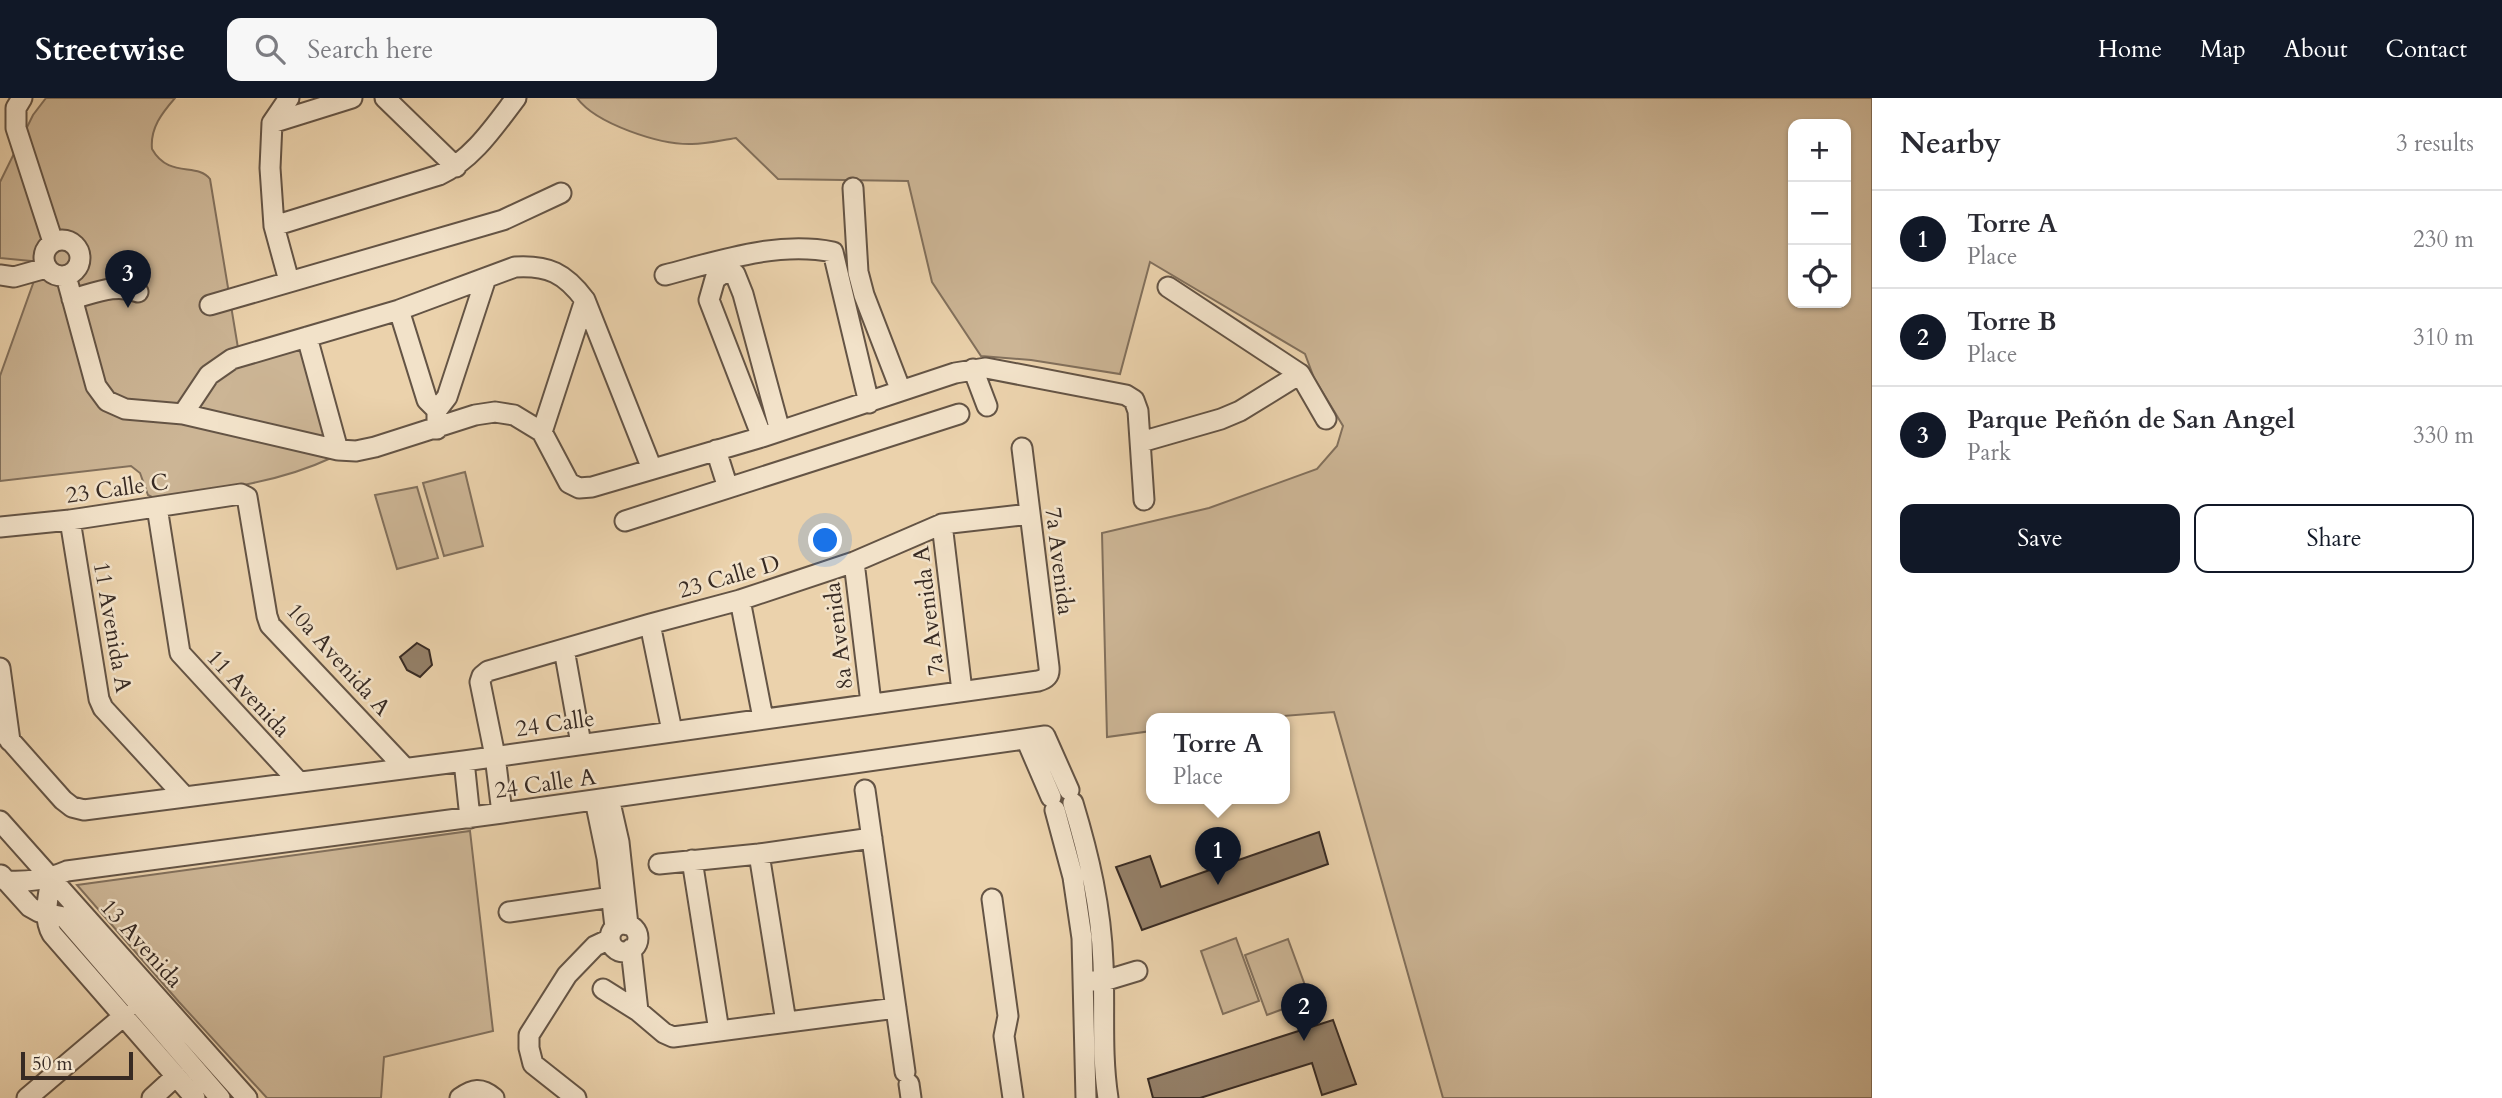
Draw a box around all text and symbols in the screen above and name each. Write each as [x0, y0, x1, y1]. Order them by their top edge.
search box [227, 18, 717, 81]
text: Streetwise [35, 27, 185, 72]
icon: search [251, 30, 289, 68]
text: Search here [307, 32, 433, 67]
text: Home [2098, 33, 2162, 66]
text: Map [2200, 33, 2246, 66]
text: About [2284, 33, 2348, 66]
text: Contact [2386, 33, 2467, 66]
map controls [1788, 119, 1851, 308]
button: + [1788, 119, 1851, 182]
text: Nearby [1900, 123, 2001, 164]
text: 3 results [2396, 128, 2474, 159]
button: − [1788, 182, 1851, 245]
text: Torre A [1967, 206, 2057, 241]
text: 1 [1917, 224, 1929, 255]
text: 230 m [2413, 224, 2474, 255]
text: Place [1967, 241, 2017, 272]
button: locate [1788, 245, 1851, 308]
pin: 3 [105, 250, 151, 308]
text: Torre B [1967, 304, 2057, 339]
text: 2 [1917, 322, 1929, 353]
text: 310 m [2413, 322, 2474, 353]
text: Place [1967, 339, 2017, 370]
text: Parque Peñón de San Angel [1967, 402, 2295, 437]
text: 3 [1917, 420, 1929, 451]
text: 330 m [2413, 420, 2474, 451]
text: Park [1967, 437, 2011, 468]
street label: 23 Calle C [64, 466, 170, 511]
button: Save [1900, 504, 2180, 573]
button: Share [2194, 504, 2474, 573]
street label: 7a Avenida [1038, 506, 1081, 617]
your location [808, 523, 842, 557]
street label: 7a Avenida A [905, 544, 952, 678]
street label: 23 Calle D [675, 547, 784, 606]
street label: 11 Avenida A [86, 559, 139, 696]
street label: 8a Avenida [817, 580, 860, 691]
street label: 10a Avenida A [279, 596, 398, 723]
street label: 11 Avenida [200, 643, 297, 744]
street label: 24 Calle [514, 703, 597, 744]
popup [1146, 713, 1290, 804]
text: Torre A [1173, 726, 1263, 761]
street label: 24 Calle A [492, 761, 598, 806]
text: Place [1173, 761, 1223, 792]
pin: 1 [1195, 827, 1241, 885]
street label: 13 Avenida [93, 892, 190, 995]
pin: 2 [1281, 983, 1327, 1041]
scale bar [21, 1049, 133, 1081]
text: 50 m [32, 1051, 73, 1077]

